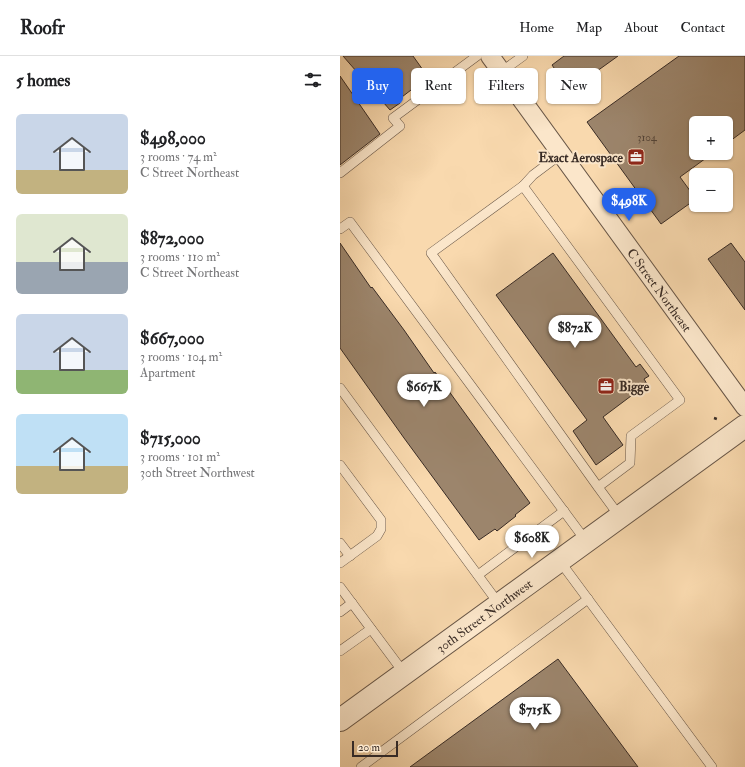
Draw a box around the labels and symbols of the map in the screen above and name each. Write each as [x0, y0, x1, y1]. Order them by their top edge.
house number: 3104 [637, 131, 658, 144]
office icon: Exact Aerospace [626, 147, 646, 167]
place label: Exact Aerospace [539, 150, 624, 167]
pin: $498K [601, 188, 657, 222]
street label: C Street Northeast [623, 245, 695, 335]
pin: $872K [547, 315, 603, 349]
pin: $667K [396, 374, 452, 408]
office icon: Bigge [596, 376, 616, 396]
place label: Bigge [619, 379, 650, 396]
pin: $608K [504, 525, 560, 559]
street label: 30th Street Northwest [433, 576, 536, 656]
pin: $715K [507, 697, 563, 731]
scale bar [352, 739, 398, 758]

